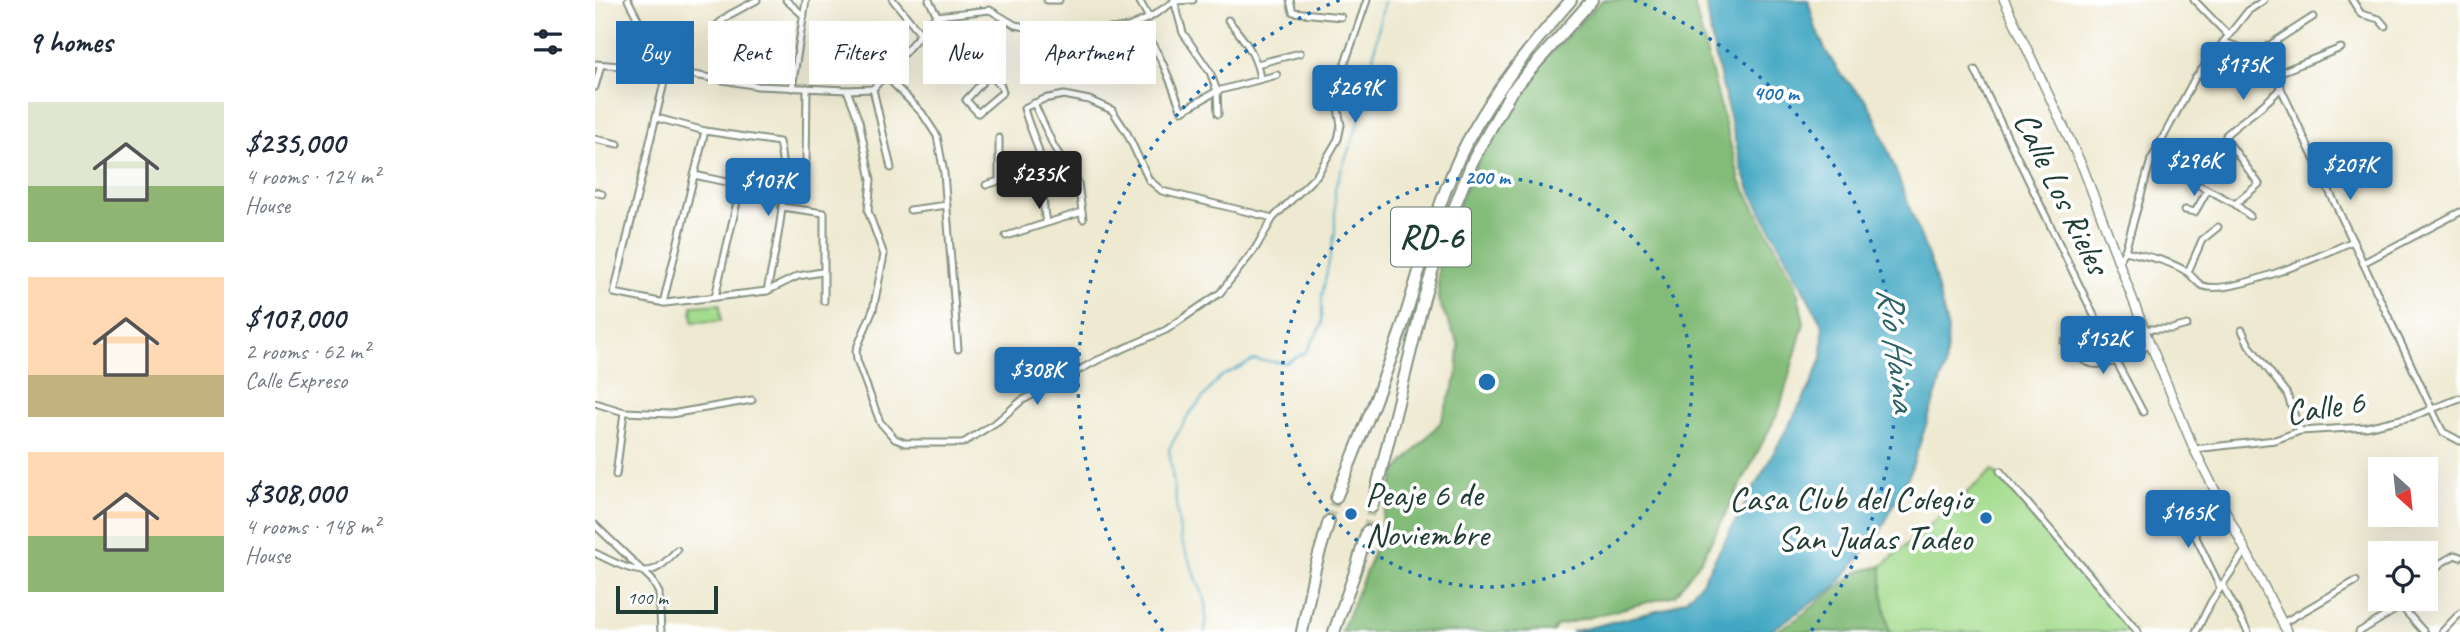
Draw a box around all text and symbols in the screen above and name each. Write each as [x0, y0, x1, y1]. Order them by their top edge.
chip: Buy [616, 21, 694, 84]
chip: Rent [708, 21, 795, 84]
chip: Filters [809, 21, 909, 84]
chip: New [923, 21, 1006, 84]
chip: Apartment [1020, 21, 1156, 84]
text: 9 homes [28, 23, 112, 61]
icon: filters [529, 23, 567, 61]
pin: $175K [2194, 42, 2292, 102]
text: $175K [2217, 50, 2269, 79]
pin: $269K [1306, 66, 1404, 125]
text: $269K [1328, 73, 1382, 102]
text: 400 m [1753, 80, 1801, 106]
street label: Calle Los Rieles [2003, 104, 2122, 285]
text: $235,000 [245, 124, 345, 162]
icon: home [84, 130, 168, 214]
pin: $296K [2145, 138, 2243, 198]
pin: $207K [2301, 142, 2399, 202]
text: $296K [2167, 146, 2221, 175]
text: $207K [2324, 150, 2377, 179]
pin: $235K [990, 152, 1088, 211]
pin: $107K [719, 158, 817, 218]
text: $235K [1013, 159, 1065, 188]
text: 4 rooms · 124 m² [245, 162, 380, 191]
text: 200 m [1464, 164, 1512, 190]
text: $107K [742, 166, 795, 195]
text: House [245, 191, 290, 220]
road number: RD-6 [1391, 207, 1471, 266]
water label: Río Haina [1867, 284, 1929, 417]
text: $107,000 [245, 299, 345, 337]
icon: home [84, 305, 168, 389]
pin: $152K [2054, 316, 2152, 376]
text: $152K [2077, 324, 2129, 353]
text: 2 rooms · 62 m² [245, 337, 369, 366]
pin: $308K [988, 348, 1086, 407]
text: $308K [1010, 355, 1064, 384]
text: Calle Expreso [245, 366, 347, 395]
centre of rings [1475, 370, 1499, 394]
street label: Calle 6 [2282, 378, 2369, 435]
north arrow [2368, 457, 2438, 527]
map controls [2368, 457, 2438, 611]
place label: Peaje 6 de Noviembre [1365, 472, 1491, 557]
text: $308,000 [245, 474, 345, 512]
place label: Casa Club del Colegio San Judas Tadeo [1729, 476, 1976, 561]
icon: home [84, 480, 168, 564]
pin: $165K [2139, 490, 2237, 550]
text: $165K [2161, 498, 2215, 527]
marker: Peaje 6 de Noviembre [1343, 506, 1359, 522]
marker: Casa Club del Colegio San Judas Tadeo [1978, 510, 1994, 526]
text: 4 rooms · 148 m² [245, 512, 380, 541]
text: House [245, 541, 290, 570]
button: locate [2368, 541, 2438, 611]
scale bar [616, 583, 717, 615]
text: 100 m [627, 586, 668, 610]

